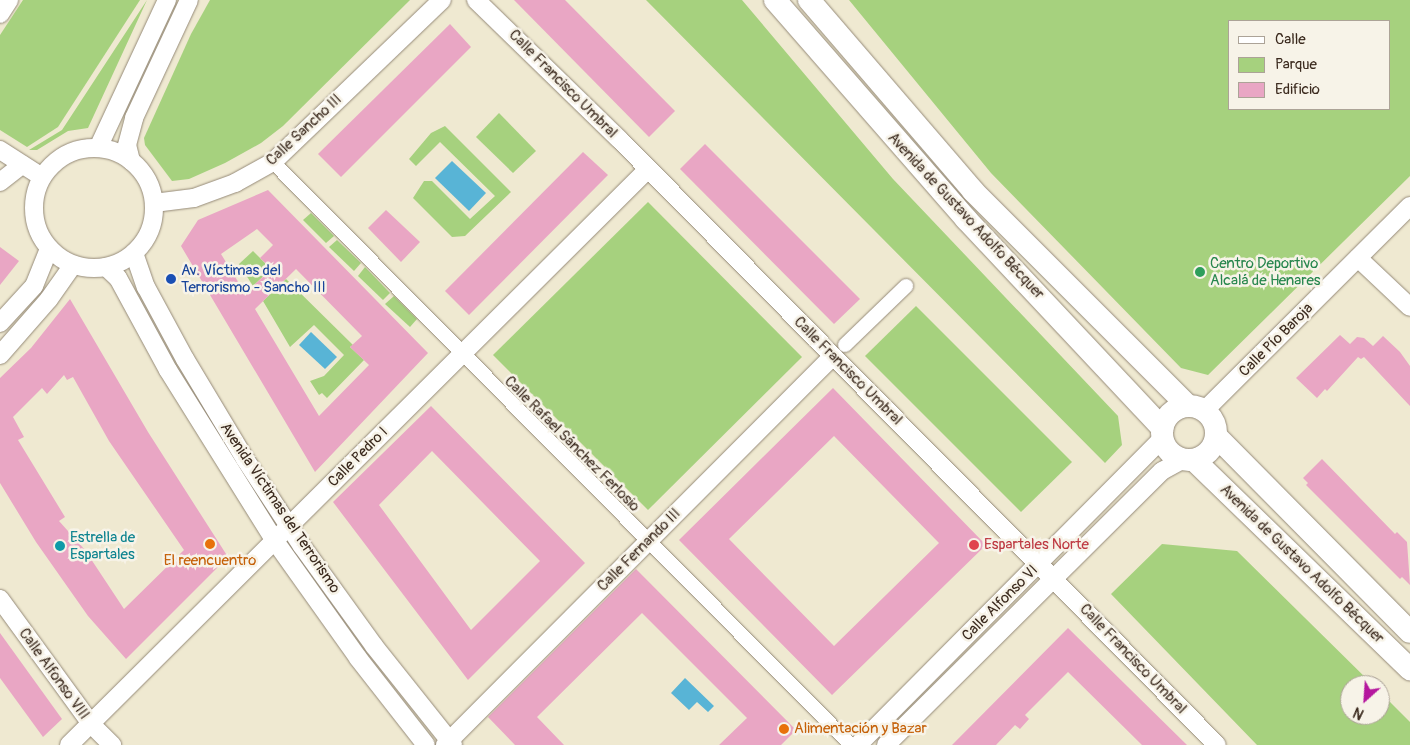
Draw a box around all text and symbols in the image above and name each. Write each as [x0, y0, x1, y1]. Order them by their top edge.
legend [1228, 20, 1390, 110]
street label: Calle Francisco Umbral [505, 26, 621, 142]
text: Calle [1275, 30, 1306, 49]
text: Parque [1275, 55, 1317, 74]
text: Edificio [1275, 80, 1320, 99]
street label: Calle Sancho III [263, 91, 345, 169]
street label: Avenida de Gustavo Adolfo Bécquer [884, 129, 1048, 303]
place label: Centro Deportivo Alcalá de Henares [1210, 254, 1320, 289]
place label: Av. Víctimas del Terrorismo - Sancho III [181, 261, 326, 296]
marker: Centro Deportivo Alcalá de Henares [1194, 266, 1206, 278]
marker: Av. Víctimas del Terrorismo - Sancho III [165, 273, 177, 285]
street label: Calle Pío Baroja [1235, 299, 1317, 381]
street label: Calle Francisco Umbral [790, 313, 906, 429]
street label: Calle Rafael Sánchez Ferlosio [501, 373, 643, 515]
street label: Avenida Víctimas del Terrorismo [216, 419, 344, 597]
street label: Calle Pedro I [324, 423, 392, 491]
street label: Avenida de Gustavo Adolfo Bécquer [1216, 481, 1388, 647]
street label: Calle Fernando III [594, 505, 684, 595]
place label: Estrella de Espartales [70, 528, 135, 563]
place label: Espartales Norte [984, 536, 1089, 554]
marker: El reencuentro [204, 538, 216, 550]
marker: Espartales Norte [968, 539, 980, 551]
marker: Estrella de Espartales [54, 540, 66, 552]
place label: El reencuentro [164, 552, 256, 570]
street label: Calle Alfonso VI [958, 561, 1042, 645]
street label: Calle Francisco Umbral [1076, 600, 1190, 718]
street label: Calle Alfonso VIII [15, 625, 93, 723]
north arrow [1340, 675, 1390, 725]
text: N [1351, 703, 1367, 723]
place label: Alimentación y Bazar [794, 720, 927, 738]
marker: Alimentación y Bazar [778, 723, 790, 735]

